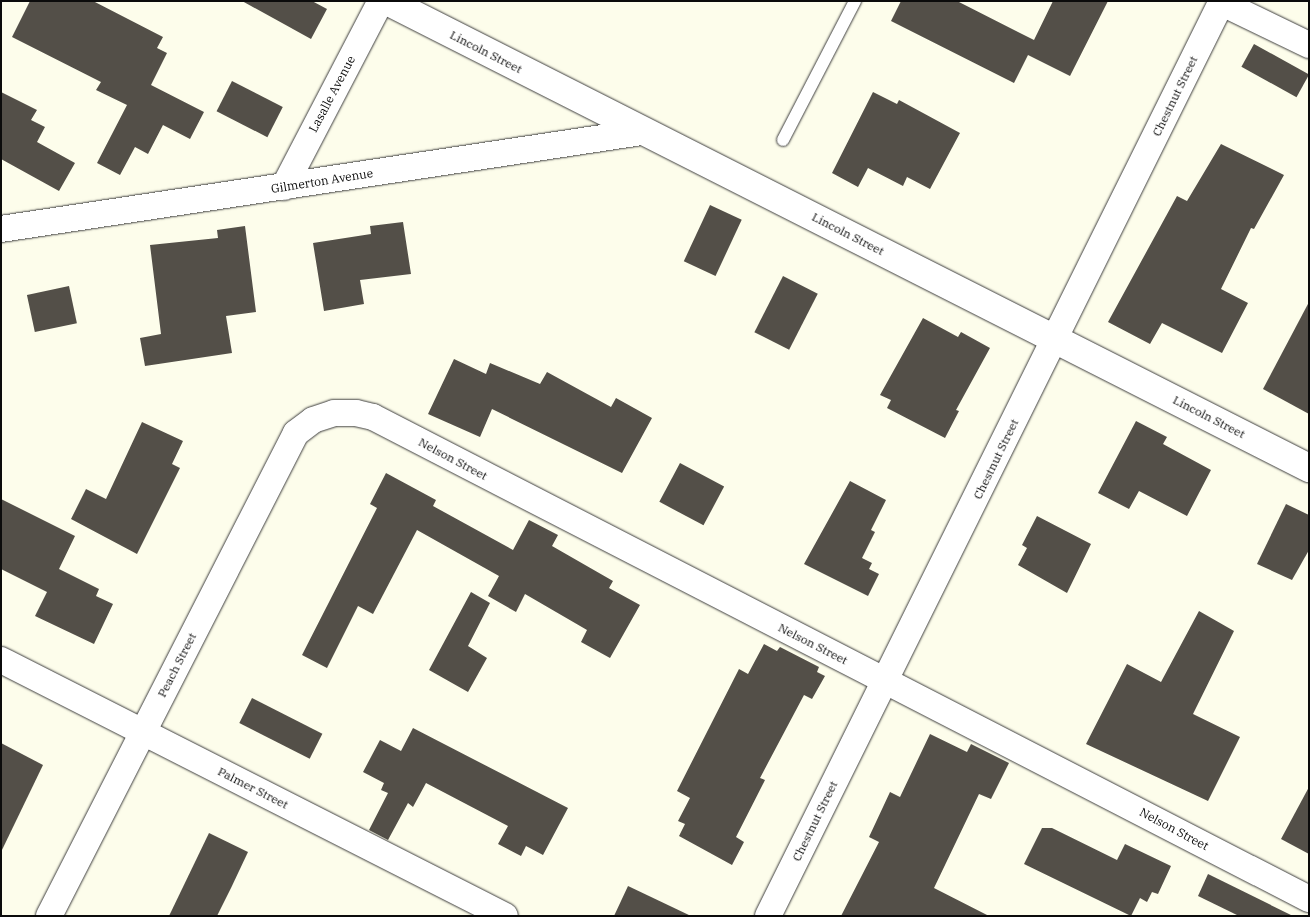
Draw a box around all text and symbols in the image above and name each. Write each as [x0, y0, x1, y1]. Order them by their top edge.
street label: Lincoln Street [447, 28, 525, 76]
street label: Lasalle Avenue [306, 53, 358, 135]
street label: Chestnut Street [1149, 54, 1201, 138]
street label: Gilmerton Avenue [270, 166, 374, 196]
street label: Lincoln Street [809, 210, 887, 258]
street label: Lincoln Street [1170, 393, 1248, 441]
street label: Chestnut Street [970, 417, 1022, 501]
street label: Nelson Street [416, 435, 490, 483]
street label: Nelson Street [776, 620, 850, 668]
street label: Peach Street [155, 630, 199, 700]
street label: Palmer Street [215, 764, 291, 812]
street label: Chestnut Street [789, 779, 841, 863]
street label: Nelson Street [1137, 805, 1211, 853]

